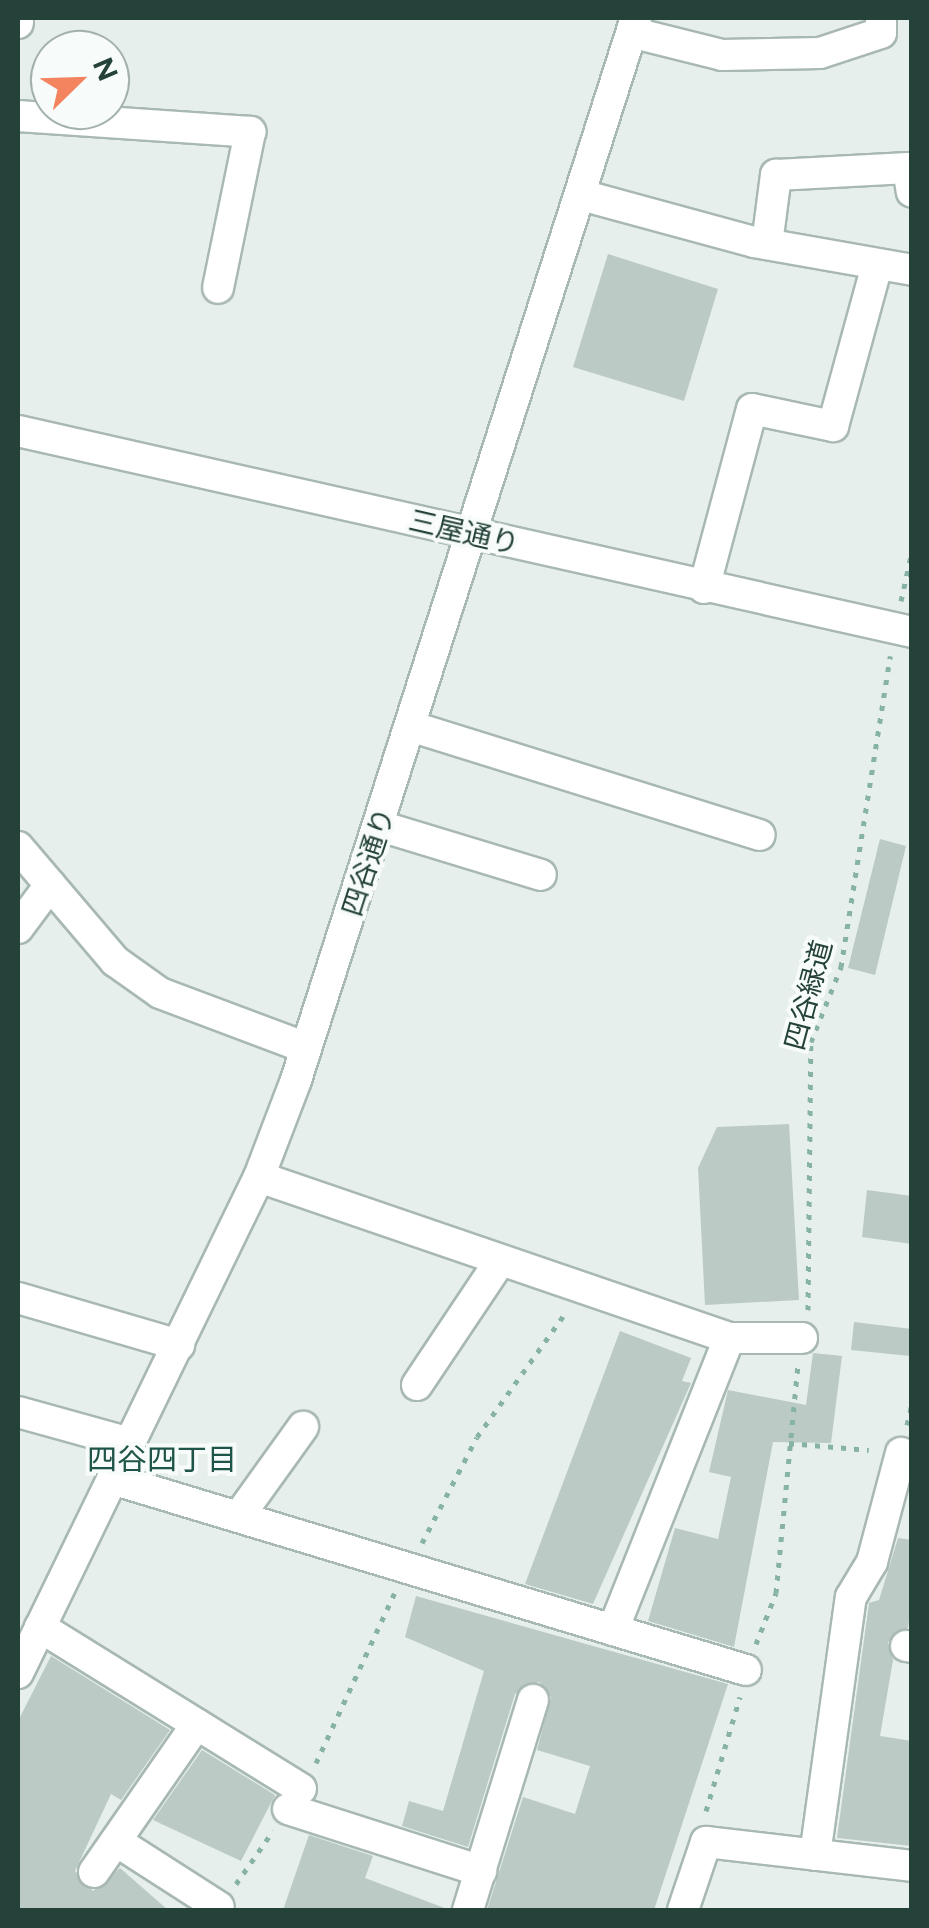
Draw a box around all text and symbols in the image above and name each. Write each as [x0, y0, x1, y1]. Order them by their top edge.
north arrow [30, 30, 130, 130]
text: N [86, 52, 126, 86]
street label: 三屋通り [406, 503, 522, 561]
street label: 四谷通り [335, 804, 401, 920]
street label: 四谷緑道 [777, 937, 839, 1053]
district label: 四谷四丁目 [87, 1442, 237, 1478]

